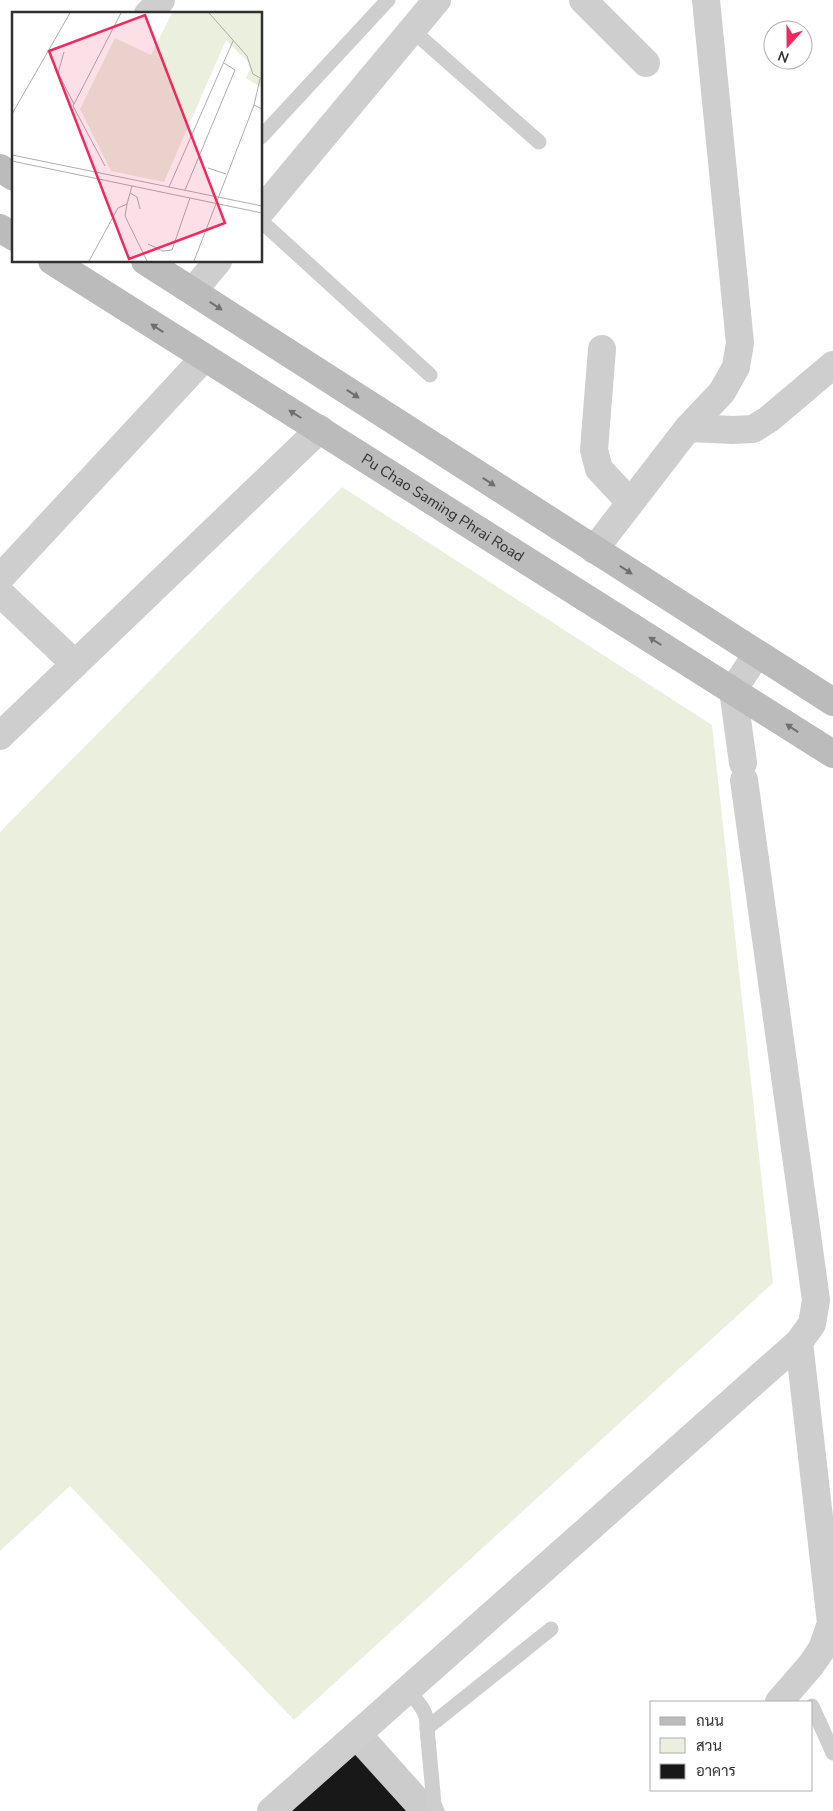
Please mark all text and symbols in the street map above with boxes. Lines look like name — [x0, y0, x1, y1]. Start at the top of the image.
inset map — [12, 12, 262, 262]
north arrow — [763, 20, 813, 70]
text: N — [775, 46, 792, 67]
one-way arrow — [209, 301, 223, 311]
one-way arrow — [151, 324, 164, 333]
one-way arrow — [346, 389, 359, 399]
one-way arrow — [289, 410, 302, 419]
street label: Pu Chao Saming Phrai Road — [358, 449, 528, 566]
one-way arrow — [482, 478, 496, 487]
one-way arrow — [619, 566, 632, 575]
one-way arrow — [648, 636, 661, 646]
one-way arrow — [785, 723, 799, 733]
legend — [650, 1701, 813, 1791]
text: ถนน — [696, 1711, 724, 1731]
text: สวน — [696, 1736, 722, 1756]
text: อาคาร — [696, 1761, 736, 1781]

